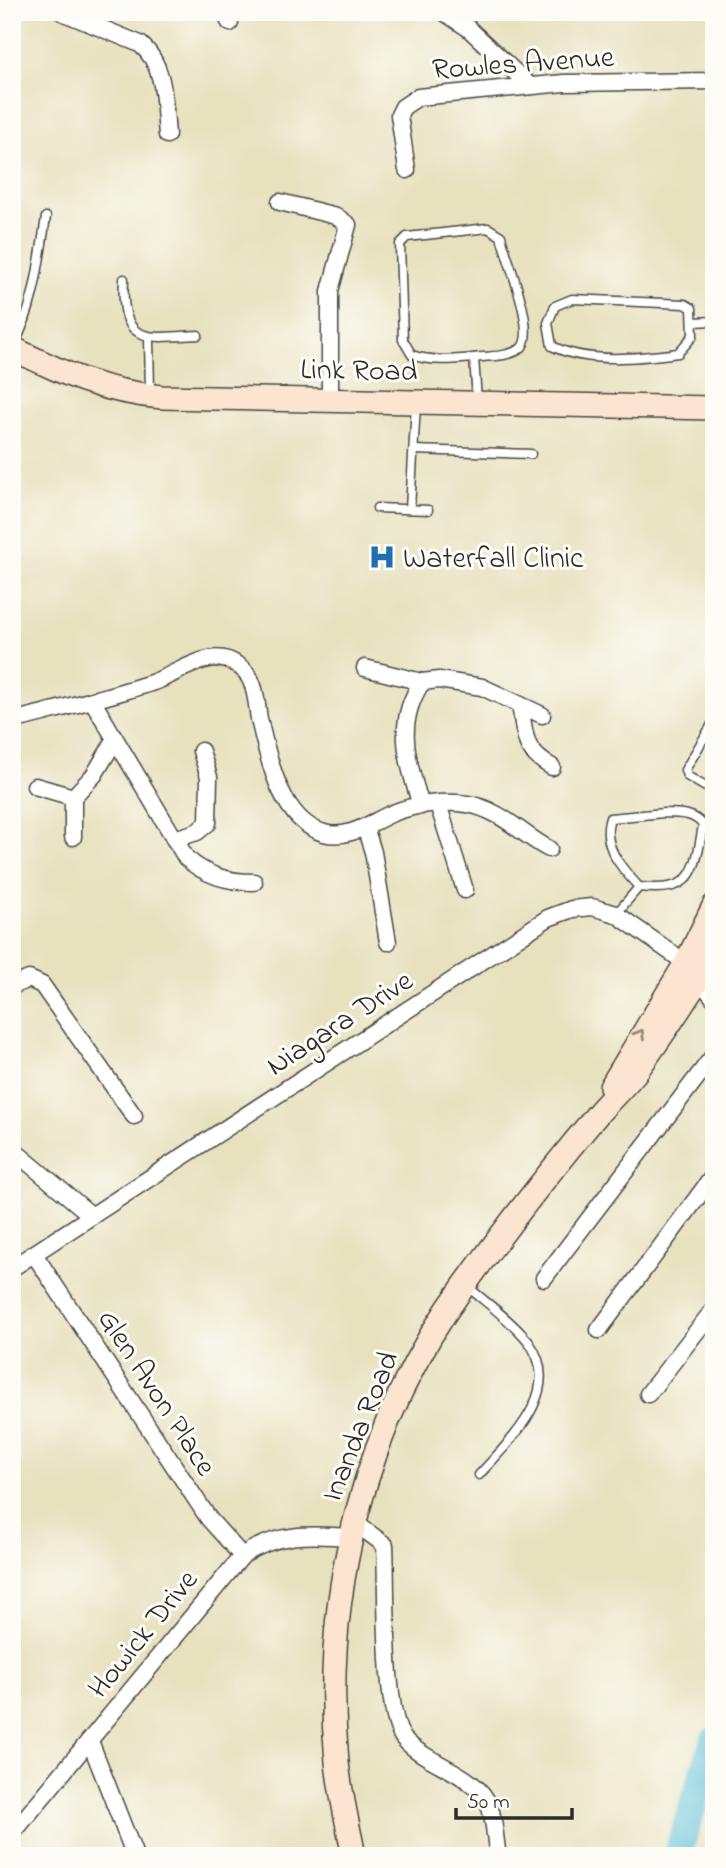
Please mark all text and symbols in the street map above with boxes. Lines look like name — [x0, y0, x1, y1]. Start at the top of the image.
street label: Rowles Avenue — [431, 37, 616, 93]
street label: Link Road — [300, 349, 418, 395]
place label: Waterfall Clinic — [403, 538, 584, 582]
hospital icon: Waterfall Clinic — [367, 542, 397, 572]
street label: Niagara Drive — [259, 960, 423, 1088]
one-way arrow — [632, 1028, 645, 1041]
street label: Glen Avon Place — [85, 1302, 226, 1486]
street label: Inanda Road — [312, 1345, 412, 1509]
street label: Howick Drive — [79, 1560, 210, 1709]
scale bar — [456, 1777, 572, 1821]
text: 50 m — [467, 1788, 510, 1818]

